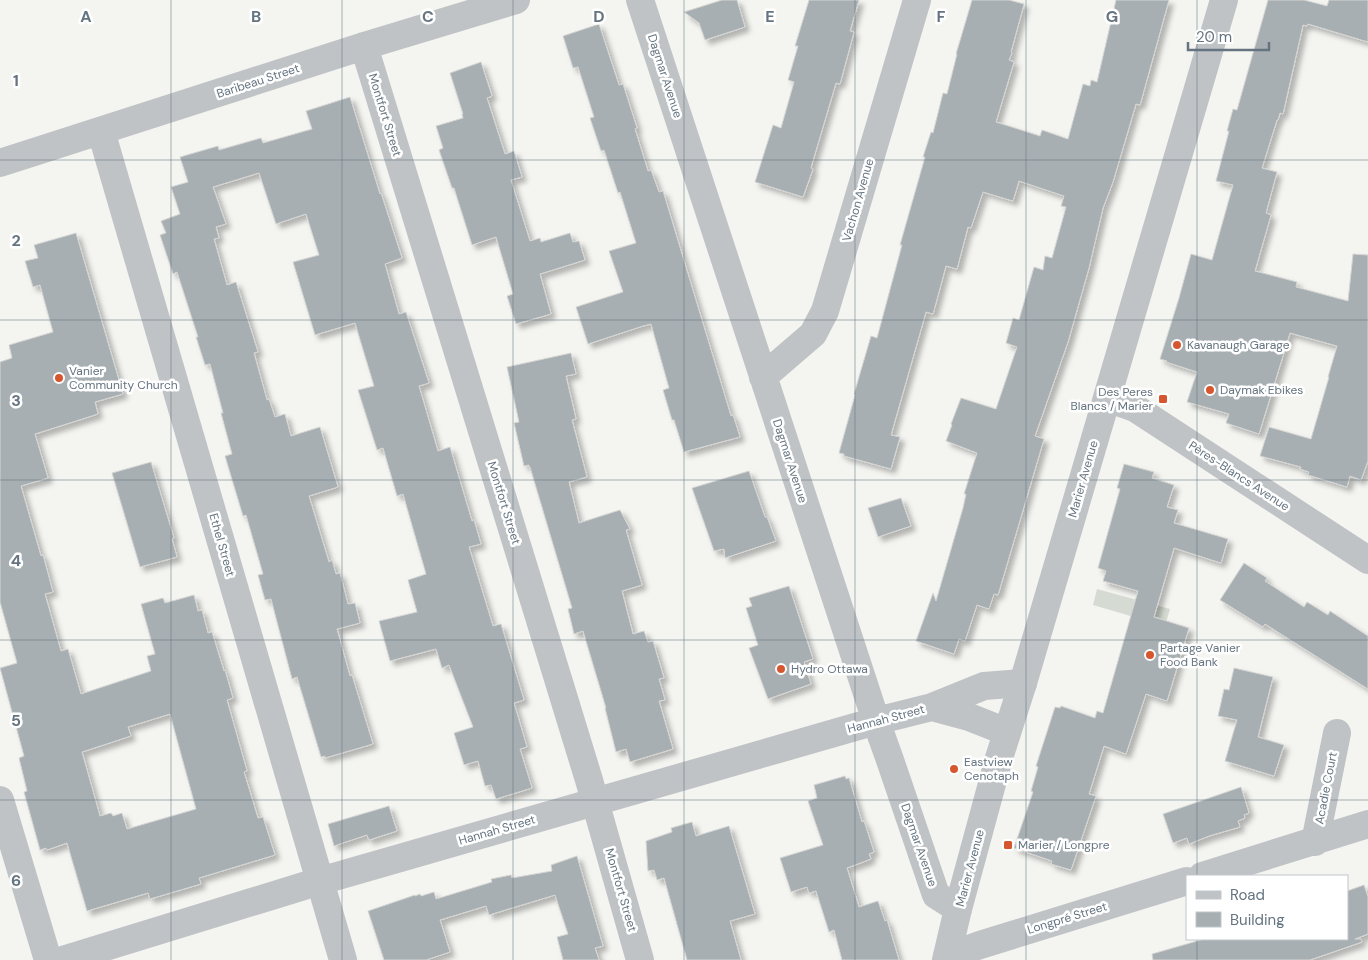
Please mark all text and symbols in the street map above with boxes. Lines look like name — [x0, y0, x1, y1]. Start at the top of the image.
text: A — [80, 6, 92, 27]
text: B — [251, 6, 261, 27]
text: C — [422, 6, 434, 27]
text: D — [593, 6, 605, 27]
text: E — [765, 6, 775, 27]
text: F — [937, 6, 946, 27]
text: G — [1106, 6, 1118, 27]
scale bar — [1188, 20, 1269, 52]
text: 20 m — [1196, 27, 1232, 47]
street label: Dagmar Avenue — [644, 32, 686, 120]
street label: Baribeau Street — [215, 60, 302, 102]
text: 1 — [13, 70, 19, 91]
street label: Montfort Street — [365, 71, 405, 159]
street label: Vachon Avenue — [839, 156, 878, 243]
text: 2 — [11, 230, 21, 251]
place label: Kavanaugh Garage — [1187, 337, 1290, 353]
marker: Kavanaugh Garage — [1171, 339, 1183, 351]
place label: Vanier Community Church — [69, 363, 178, 393]
marker: Vanier Community Church — [53, 372, 65, 384]
place label: Daymak Ebikes — [1220, 382, 1303, 398]
place label: Des Peres Blancs / Marier — [1070, 384, 1154, 414]
marker: Daymak Ebikes — [1204, 384, 1216, 396]
text: 3 — [11, 390, 21, 411]
marker: Des Peres Blancs / Marier — [1157, 393, 1169, 405]
street label: Dagmar Avenue — [769, 417, 811, 505]
street label: Pères-Blancs Avenue — [1186, 437, 1293, 515]
street label: Marier Avenue — [1064, 439, 1102, 519]
street label: Montfort Street — [484, 459, 524, 547]
street label: Ethel Street — [205, 512, 239, 579]
text: 4 — [11, 550, 21, 571]
place label: Partage Vanier Food Bank — [1160, 640, 1241, 670]
marker: Partage Vanier Food Bank — [1144, 649, 1156, 661]
place label: Hydro Ottawa — [791, 661, 868, 677]
marker: Hydro Ottawa — [775, 663, 787, 675]
street label: Hannah Street — [846, 701, 927, 737]
text: 5 — [11, 710, 21, 731]
street label: Acadie Court — [1311, 750, 1341, 825]
place label: Eastview Cenotaph — [964, 754, 1019, 784]
marker: Eastview Cenotaph — [948, 763, 960, 775]
street label: Dagmar Avenue — [897, 801, 941, 889]
street label: Hannah Street — [457, 811, 538, 849]
street label: Marier Avenue — [952, 828, 988, 908]
place label: Marier / Longpre — [1018, 837, 1110, 853]
marker: Marier / Longpre — [1002, 839, 1014, 851]
street label: Montfort Street — [601, 846, 641, 934]
text: 6 — [11, 870, 21, 891]
legend — [1186, 875, 1348, 940]
text: Road — [1230, 885, 1265, 905]
street label: Longpré Street — [1025, 898, 1109, 938]
text: Building — [1230, 910, 1285, 930]

